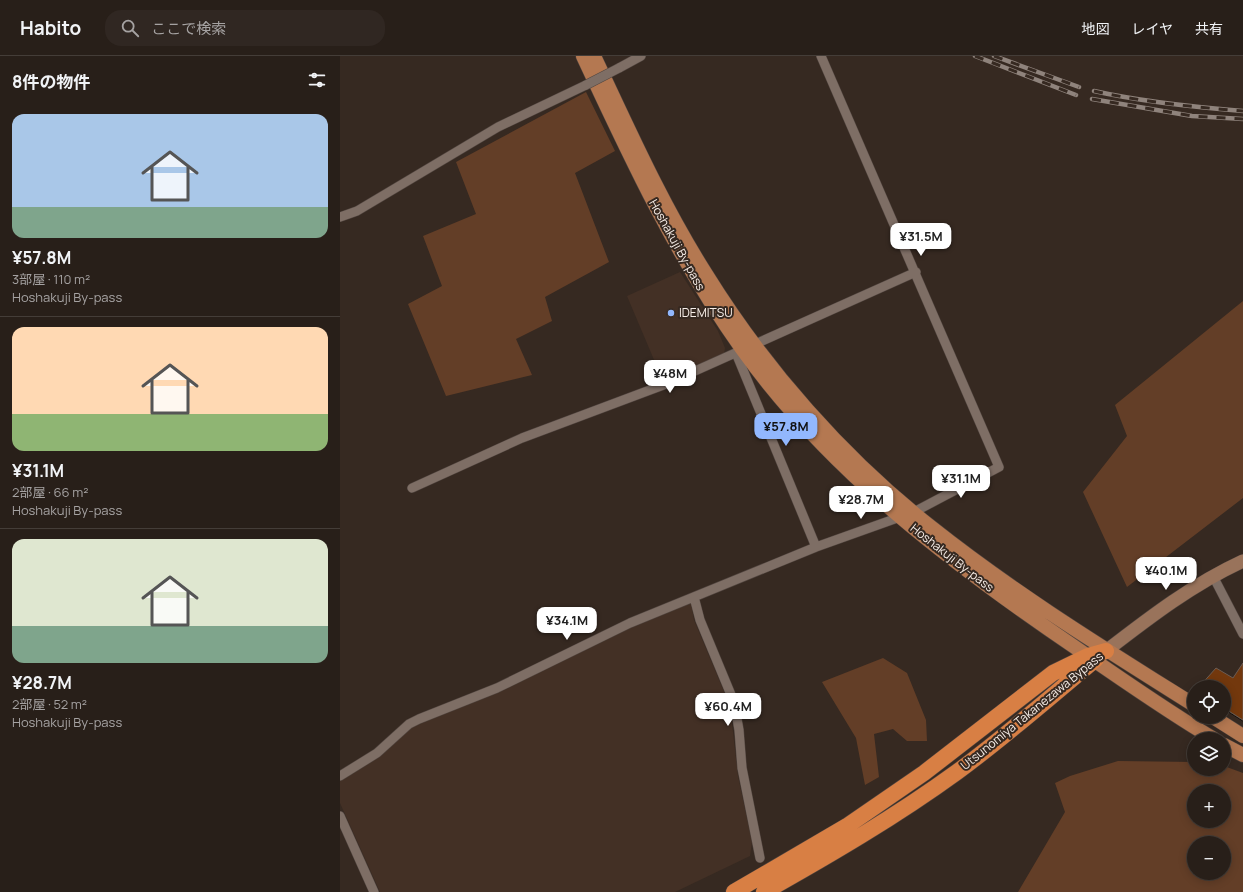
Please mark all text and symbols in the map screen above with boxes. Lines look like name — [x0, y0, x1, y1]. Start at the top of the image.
search box — [105, 10, 385, 46]
text: Habito — [20, 15, 81, 41]
icon: search — [119, 17, 141, 39]
text: ここで検索 — [151, 18, 226, 39]
text: 地図 — [1081, 19, 1109, 38]
text: レイヤ — [1131, 19, 1173, 38]
text: 共有 — [1195, 19, 1223, 38]
icon: filters — [306, 69, 328, 91]
text: 8件の物件 — [12, 70, 90, 93]
icon: home — [134, 140, 206, 212]
street label: Hoshakuji By-pass — [645, 196, 710, 293]
pin: ¥31.5M — [888, 223, 954, 257]
text: ¥31.5M — [899, 227, 943, 245]
text: ¥57.8M — [12, 246, 71, 269]
text: 3部屋 · 110 m² — [12, 270, 90, 288]
text: Hoshakuji By-pass — [12, 288, 122, 306]
place label: IDEMITSU — [679, 304, 733, 321]
marker: IDEMITSU — [666, 308, 676, 318]
icon: home — [134, 353, 206, 425]
pin: ¥48M — [646, 360, 694, 394]
text: ¥48M — [653, 364, 687, 382]
pin: ¥57.8M — [753, 413, 819, 447]
text: ¥57.8M — [763, 417, 809, 435]
text: ¥31.1M — [12, 459, 64, 482]
pin: ¥31.1M — [928, 465, 994, 499]
text: ¥31.1M — [941, 469, 981, 487]
text: 2部屋 · 66 m² — [12, 483, 89, 501]
pin: ¥28.7M — [828, 486, 894, 520]
text: ¥28.7M — [838, 490, 884, 508]
text: Hoshakuji By-pass — [12, 501, 122, 519]
street label: Hoshakuji By-pass — [907, 520, 998, 596]
pin: ¥40.1M — [1133, 557, 1199, 591]
text: ¥40.1M — [1145, 561, 1187, 579]
icon: home — [134, 565, 206, 637]
pin: ¥34.1M — [534, 607, 600, 641]
text: ¥34.1M — [546, 611, 588, 629]
street label: Utsunomiya Takanezawa Bypass — [957, 648, 1107, 774]
text: ¥28.7M — [12, 671, 72, 694]
map controls — [1187, 680, 1231, 880]
button: locate — [1187, 680, 1231, 724]
pin: ¥60.4M — [695, 693, 761, 727]
text: 2部屋 · 52 m² — [12, 695, 87, 713]
text: ¥60.4M — [704, 697, 752, 715]
text: Hoshakuji By-pass — [12, 713, 122, 731]
button: layers — [1187, 732, 1231, 776]
button: + — [1187, 784, 1231, 828]
button: − — [1187, 836, 1231, 880]

